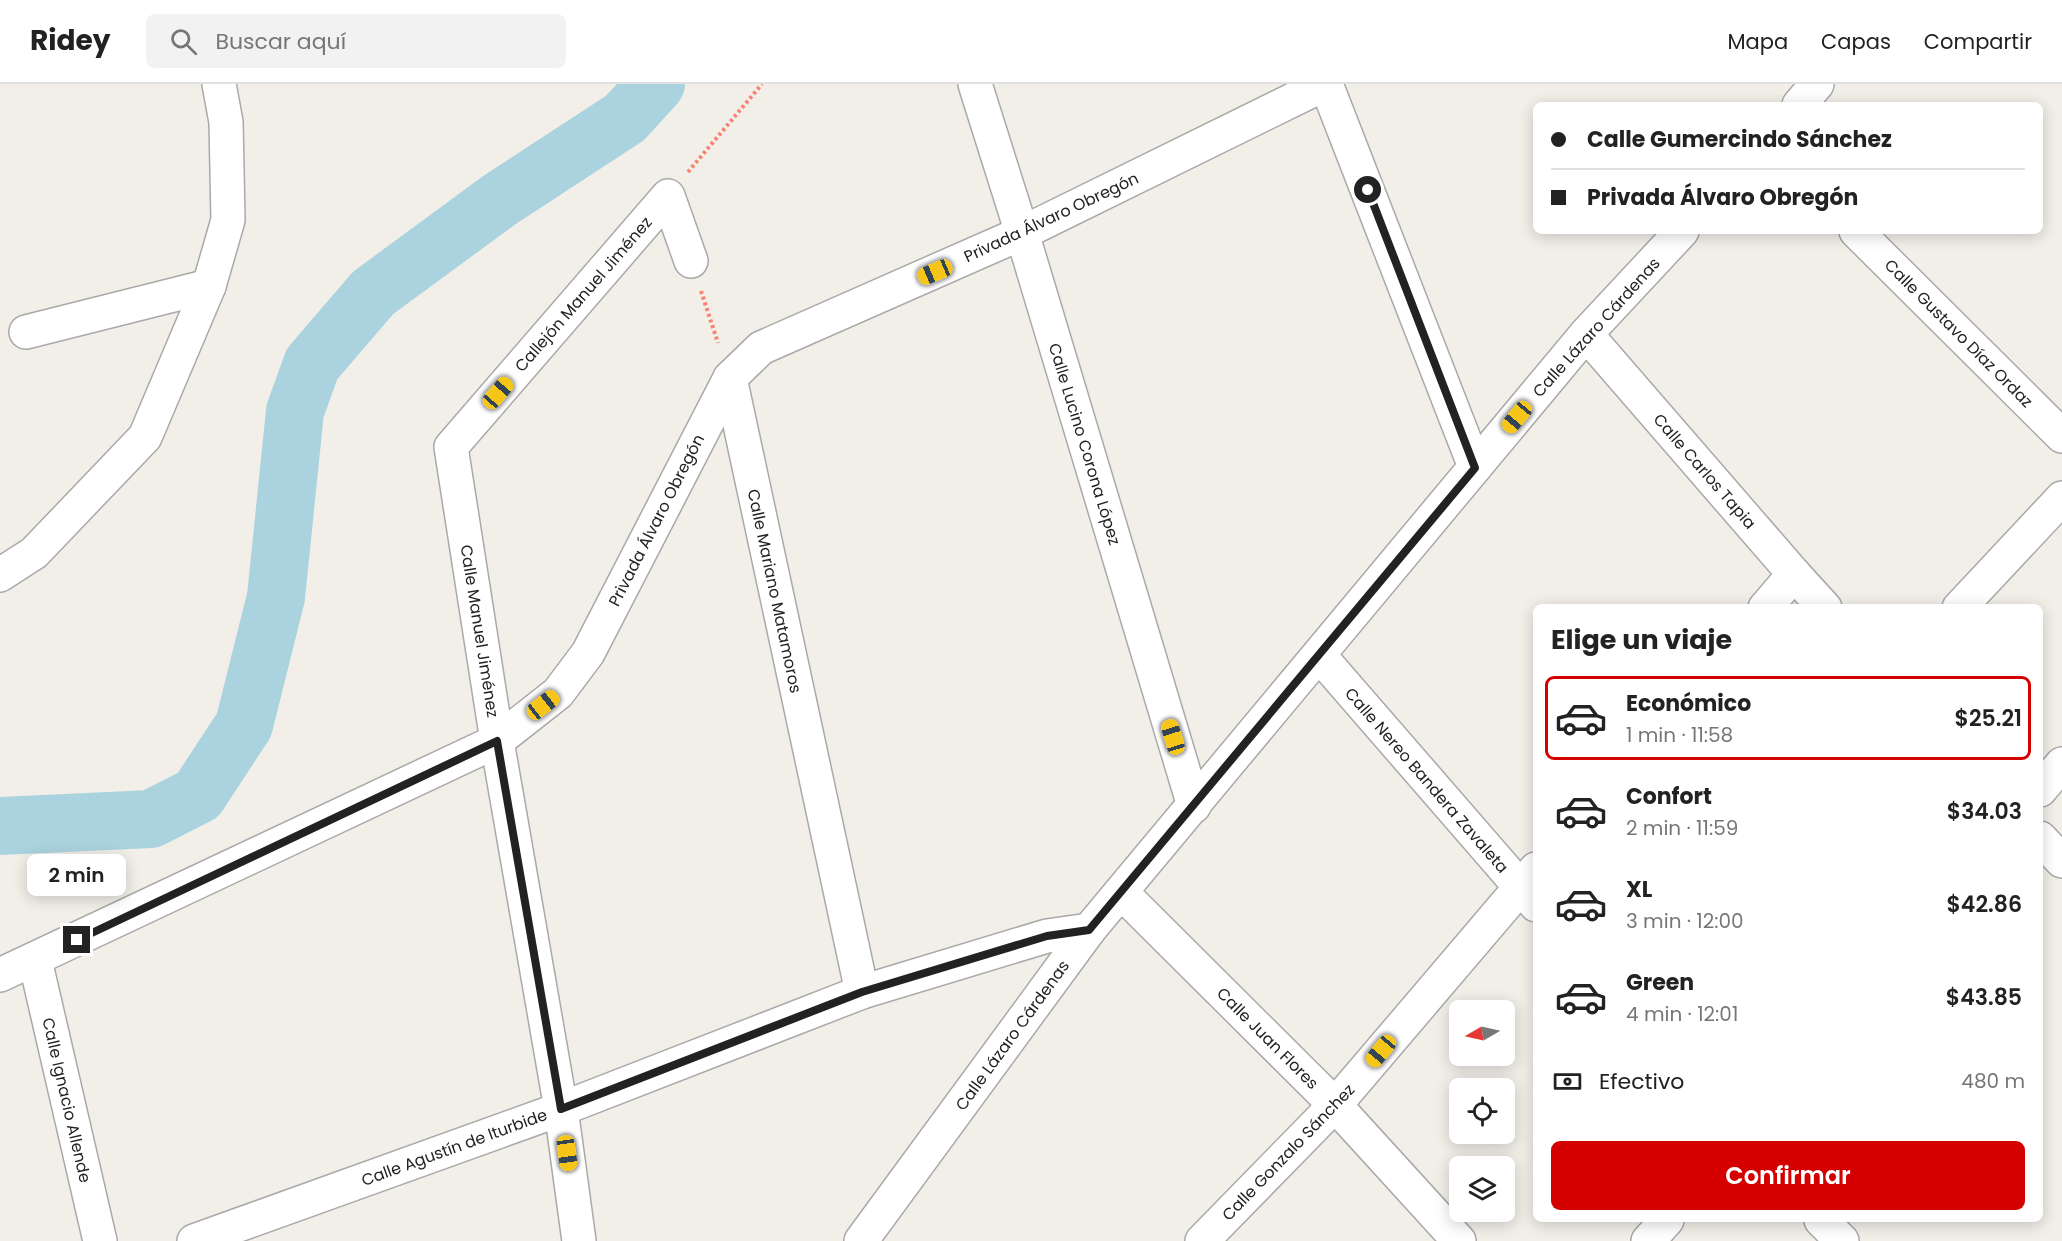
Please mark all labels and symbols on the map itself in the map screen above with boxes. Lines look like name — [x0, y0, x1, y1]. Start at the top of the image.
street label: Privada Álvaro Obregón — [960, 167, 1142, 268]
route start — [1354, 176, 1381, 203]
street label: Callejón Manuel Jiménez — [509, 212, 657, 377]
street label: Calle Lázaro Cárdenas — [1527, 252, 1665, 402]
street label: Calle Gustavo Díaz Ordaz — [1879, 254, 2038, 413]
car — [915, 257, 955, 287]
street label: Calle Lucino Corona López — [1043, 340, 1126, 548]
car — [479, 374, 517, 412]
car — [1499, 397, 1535, 437]
street label: Calle Carlos Tapia — [1648, 409, 1761, 534]
street label: Privada Álvaro Obregón — [603, 430, 710, 610]
street label: Calle Mariano Matamoros — [742, 487, 807, 695]
street label: Calle Manuel Jiménez — [454, 543, 505, 719]
street label: Calle Nereo Bandera Zavaleta — [1339, 683, 1514, 878]
car — [523, 687, 563, 723]
car — [1159, 717, 1187, 757]
callout: 2 min — [28, 853, 127, 895]
route end — [63, 926, 90, 953]
street label: Calle Lázaro Cárdenas — [950, 955, 1075, 1115]
street label: Calle Juan Flores — [1212, 982, 1324, 1094]
north arrow — [1449, 1000, 1515, 1066]
street label: Calle Ignacio Allende — [36, 1015, 97, 1185]
car — [1363, 1031, 1399, 1071]
street label: Calle Gonzalo Sánchez — [1217, 1079, 1360, 1226]
street label: Calle Agustín de Iturbide — [358, 1103, 550, 1192]
car — [556, 1134, 578, 1172]

